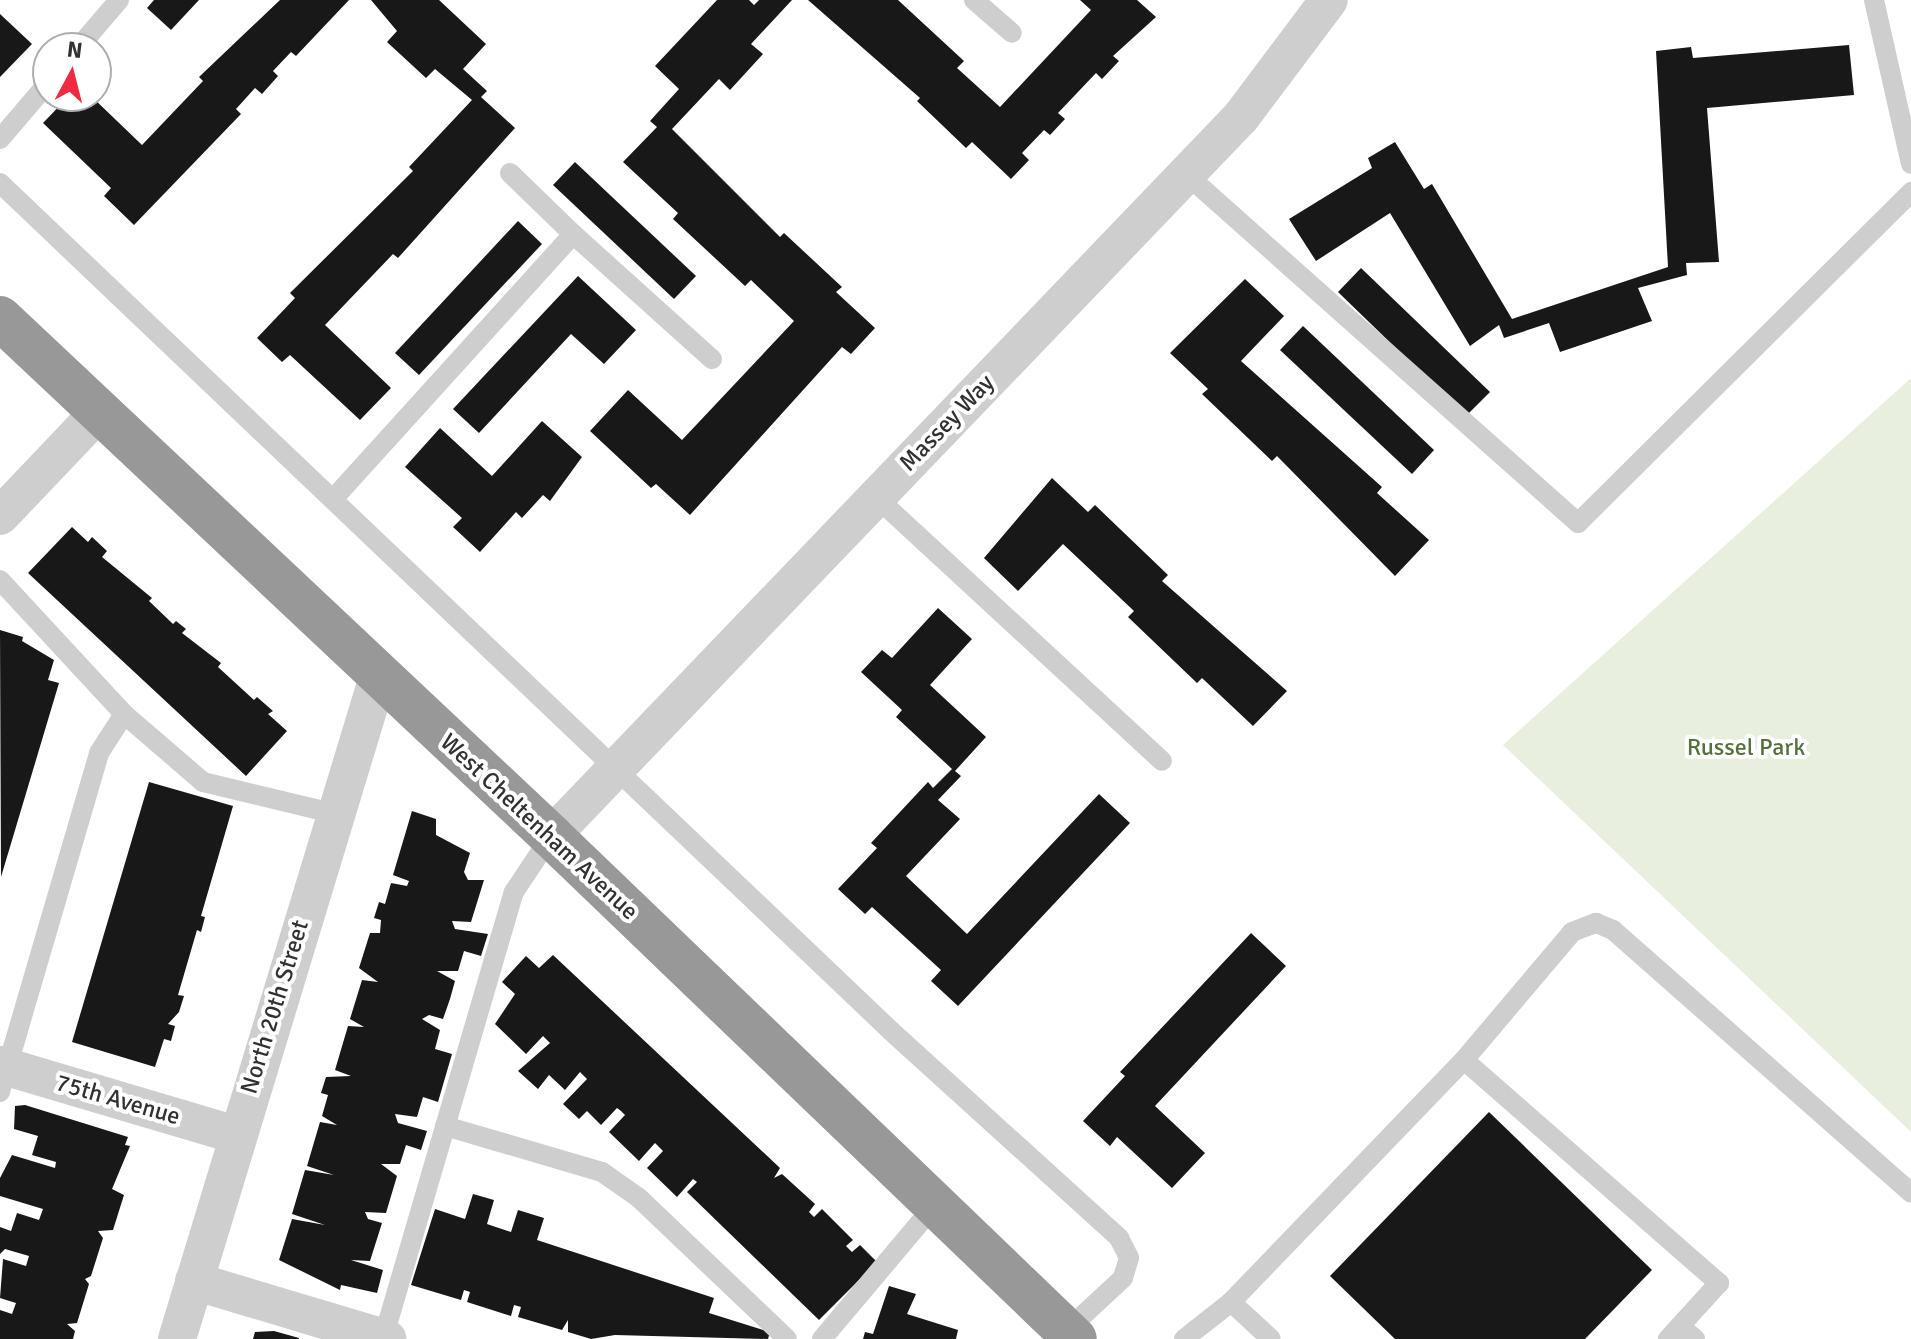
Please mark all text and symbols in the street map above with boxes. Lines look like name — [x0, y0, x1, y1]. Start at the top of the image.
north arrow — [32, 32, 112, 112]
text: N — [65, 35, 84, 64]
street label: Massey Way — [894, 369, 1000, 477]
street label: West Cheltenham Avenue — [434, 728, 644, 926]
park label: Russel Park — [1687, 734, 1805, 762]
street label: North 20th Street — [235, 917, 315, 1097]
street label: 75th Avenue — [53, 1069, 183, 1131]

